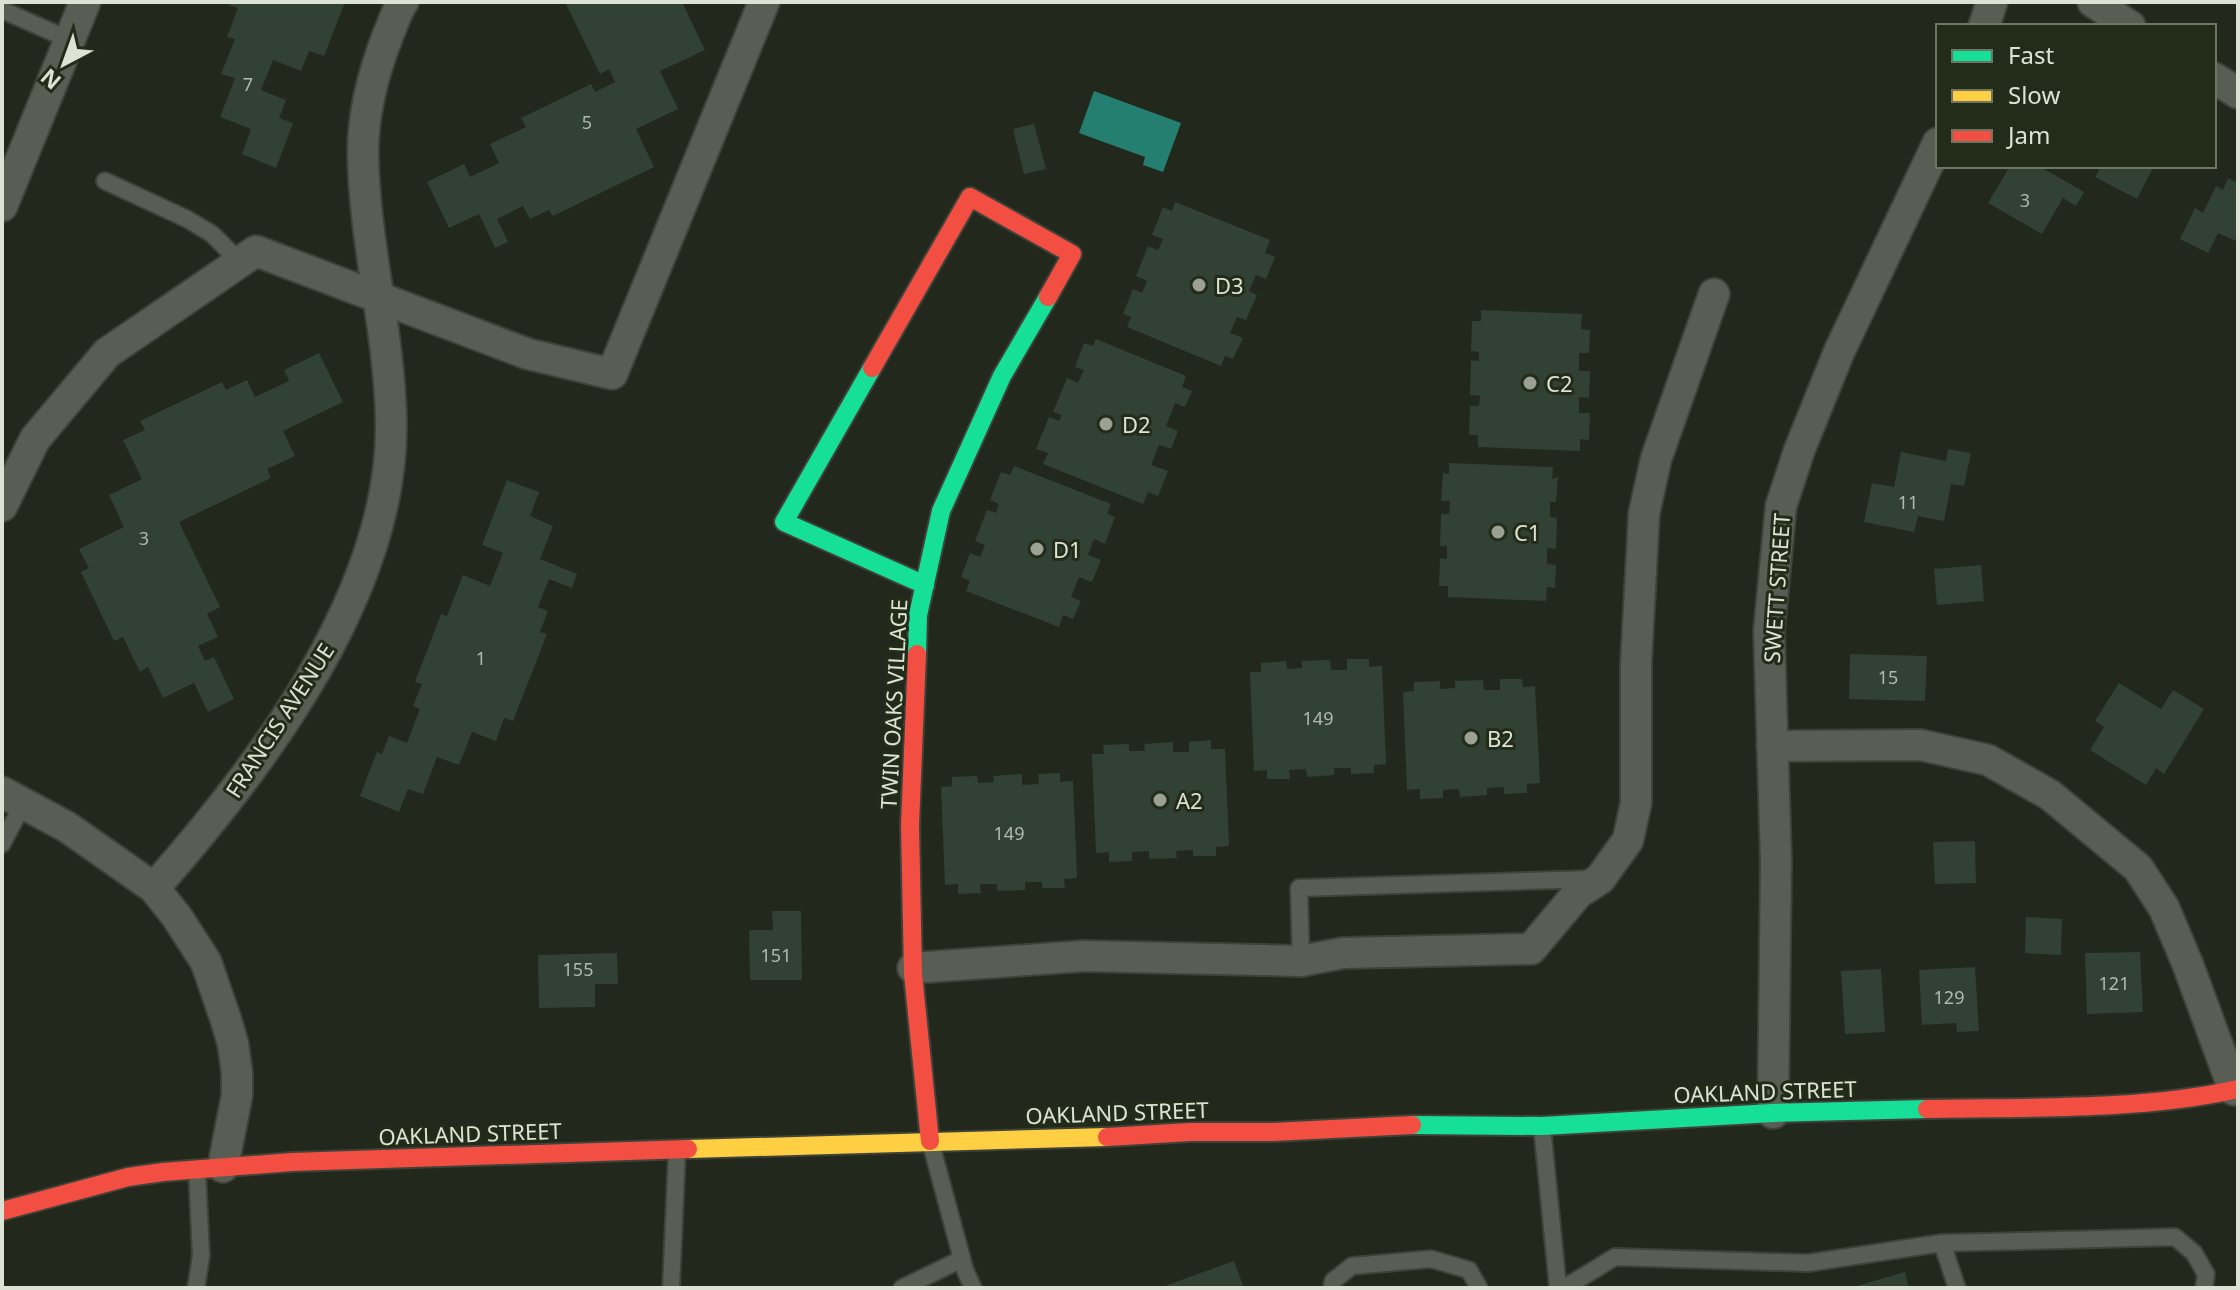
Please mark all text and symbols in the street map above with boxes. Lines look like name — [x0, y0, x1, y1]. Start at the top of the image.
north arrow — [24, 24, 104, 104]
legend — [1936, 24, 2216, 168]
text: Fast — [2008, 38, 2054, 71]
text: N — [34, 63, 67, 97]
house number: 7 — [243, 72, 253, 96]
text: Slow — [2008, 78, 2060, 111]
house number: 5 — [582, 110, 592, 134]
text: Jam — [2006, 118, 2050, 151]
house number: 3 — [2020, 188, 2030, 212]
place label: D3 — [1215, 270, 1244, 300]
marker: D3 — [1190, 276, 1208, 294]
place label: C2 — [1546, 368, 1573, 398]
marker: C2 — [1521, 374, 1539, 392]
place label: D2 — [1122, 409, 1151, 439]
marker: D2 — [1097, 415, 1115, 433]
house number: 11 — [1898, 490, 1918, 514]
street label: SWETT STREET — [1756, 512, 1796, 664]
place label: C1 — [1514, 517, 1541, 547]
marker: C1 — [1489, 523, 1507, 541]
house number: 3 — [139, 526, 149, 550]
place label: D1 — [1053, 534, 1082, 564]
marker: D1 — [1028, 540, 1046, 558]
street label: TWIN OAKS VILLAGE — [873, 598, 913, 810]
street label: FRANCIS AVENUE — [218, 637, 340, 803]
house number: 1 — [476, 646, 486, 670]
house number: 15 — [1878, 665, 1898, 689]
house number: 149 — [1303, 706, 1333, 730]
place label: B2 — [1487, 723, 1514, 753]
marker: B2 — [1462, 729, 1480, 747]
place label: A2 — [1176, 785, 1203, 815]
marker: A2 — [1151, 791, 1169, 809]
house number: 149 — [994, 821, 1024, 845]
house number: 151 — [761, 943, 791, 967]
house number: 155 — [563, 957, 593, 981]
house number: 121 — [2099, 971, 2129, 995]
house number: 129 — [1934, 985, 1964, 1009]
street label: OAKLAND STREET — [1673, 1073, 1857, 1109]
street label: OAKLAND STREET — [1025, 1094, 1209, 1130]
street label: OAKLAND STREET — [378, 1115, 562, 1151]

